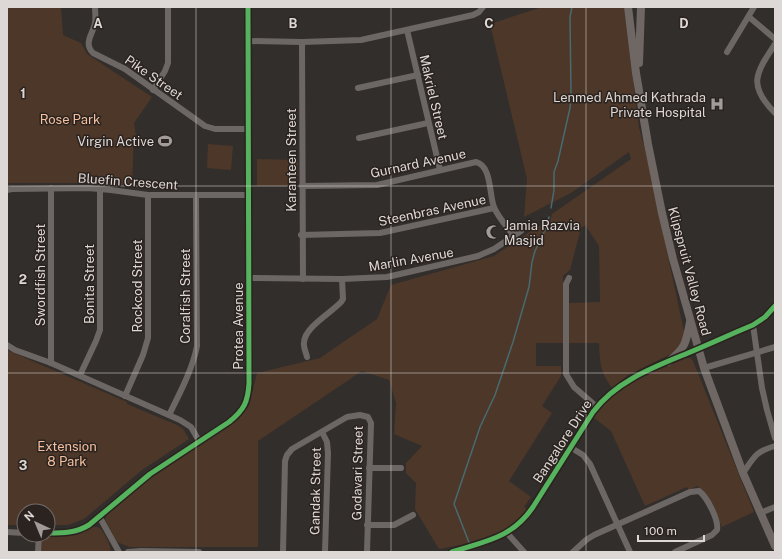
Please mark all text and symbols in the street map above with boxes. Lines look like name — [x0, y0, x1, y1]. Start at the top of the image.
text: A — [93, 16, 103, 31]
text: B — [289, 16, 298, 31]
text: C — [484, 16, 494, 31]
text: D — [679, 16, 689, 31]
street label: Pike Street — [122, 52, 185, 103]
street label: Makriel Street — [416, 53, 451, 141]
text: 1 — [20, 86, 26, 101]
place label: Lenmed Ahmed Kathrada Private Hospital — [553, 90, 706, 120]
hospital icon: Lenmed Ahmed Kathrada Private Hospital — [709, 96, 725, 112]
street label: Karanteen Street — [284, 108, 299, 212]
park label: Rose Park — [40, 112, 100, 127]
sports icon: Virgin Active — [157, 133, 173, 149]
place label: Virgin Active — [77, 134, 154, 149]
street label: Gurnard Avenue — [369, 146, 467, 181]
street label: Bluefin Crescent — [77, 171, 179, 192]
street label: Steenbras Avenue — [377, 192, 487, 229]
street label: Klipspruit Valley Road — [665, 205, 714, 337]
place label: Jamia Razvia Masjid — [504, 218, 580, 248]
street label: Swordfish Street — [33, 224, 48, 326]
mosque icon: Jamia Razvia Masjid — [485, 224, 501, 240]
street label: Rockcod Street — [130, 239, 145, 333]
street label: Bonita Street — [82, 244, 97, 324]
street label: Marlin Avenue — [367, 245, 455, 274]
street label: Coralfish Street — [178, 248, 193, 344]
text: 2 — [19, 272, 27, 287]
street label: Protea Avenue — [231, 282, 246, 370]
street label: Bangalore Drive — [530, 397, 595, 486]
street label: Godavari Street — [349, 426, 366, 520]
park label: Extension 8 Park — [37, 439, 97, 469]
street label: Gandak Street — [307, 447, 324, 535]
text: 3 — [19, 458, 28, 473]
north arrow — [16, 503, 56, 543]
text: N — [22, 509, 36, 523]
scale bar — [638, 517, 704, 543]
text: 100 m — [644, 524, 677, 538]

